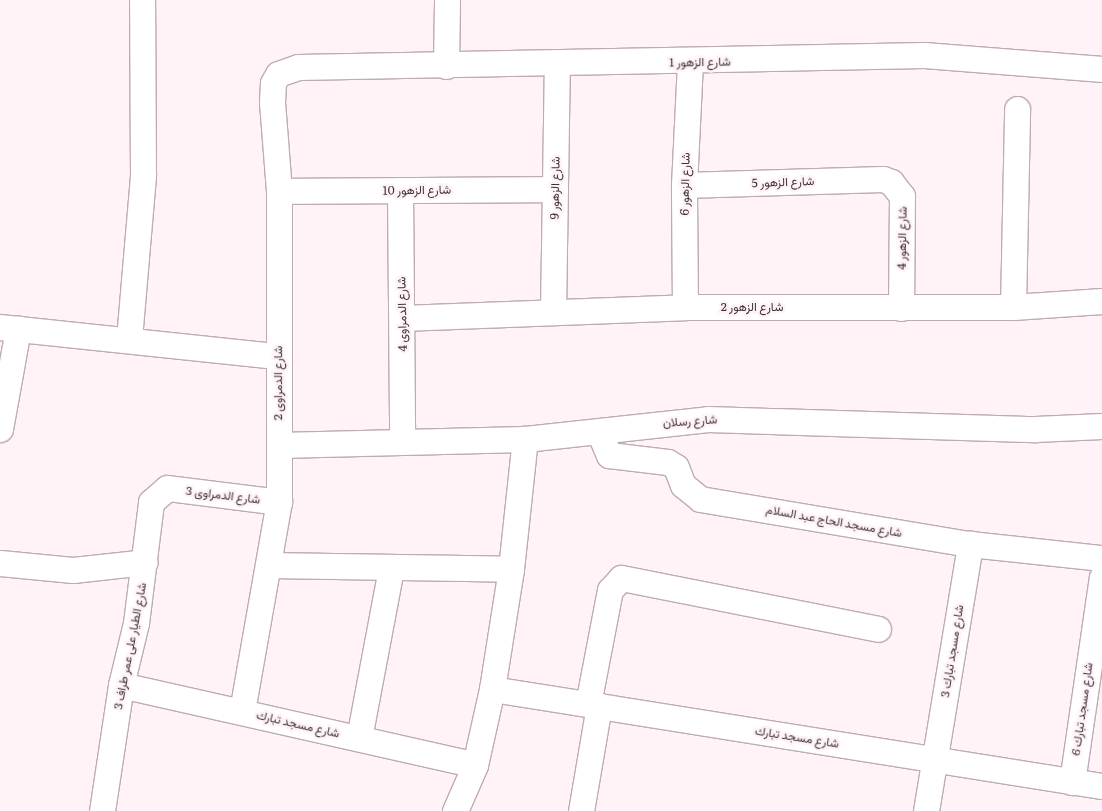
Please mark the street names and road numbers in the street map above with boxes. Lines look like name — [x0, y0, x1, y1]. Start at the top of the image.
street label: شارع الزهور 1 — [669, 54, 731, 70]
street label: شارع الزهور 6 — [677, 152, 693, 216]
street label: شارع الزهور 9 — [547, 156, 563, 220]
street label: شارع الزهور 5 — [751, 174, 815, 190]
street label: شارع الزهور 10 — [383, 182, 451, 198]
street label: شارع الزهور 4 — [894, 206, 910, 270]
street label: شارع الدمراوى 4 — [394, 276, 410, 352]
street label: شارع الزهور 2 — [721, 300, 783, 314]
street label: شارع الدمراوى 2 — [271, 346, 285, 420]
street label: شارع رسلان — [662, 412, 718, 430]
street label: شارع الدمراوى 3 — [185, 483, 261, 507]
street label: شارع مسجد الحاج عبد السلام — [765, 502, 903, 540]
street label: شارع الطيار على عمر طراف 3 — [111, 581, 149, 711]
street label: شارع مسجد تبارك 3 — [938, 604, 966, 698]
street label: شارع مسجد تبارك 6 — [1068, 662, 1096, 756]
street label: شارع مسجد تبارك — [255, 707, 341, 741]
street label: شارع مسجد تبارك — [754, 723, 840, 751]

